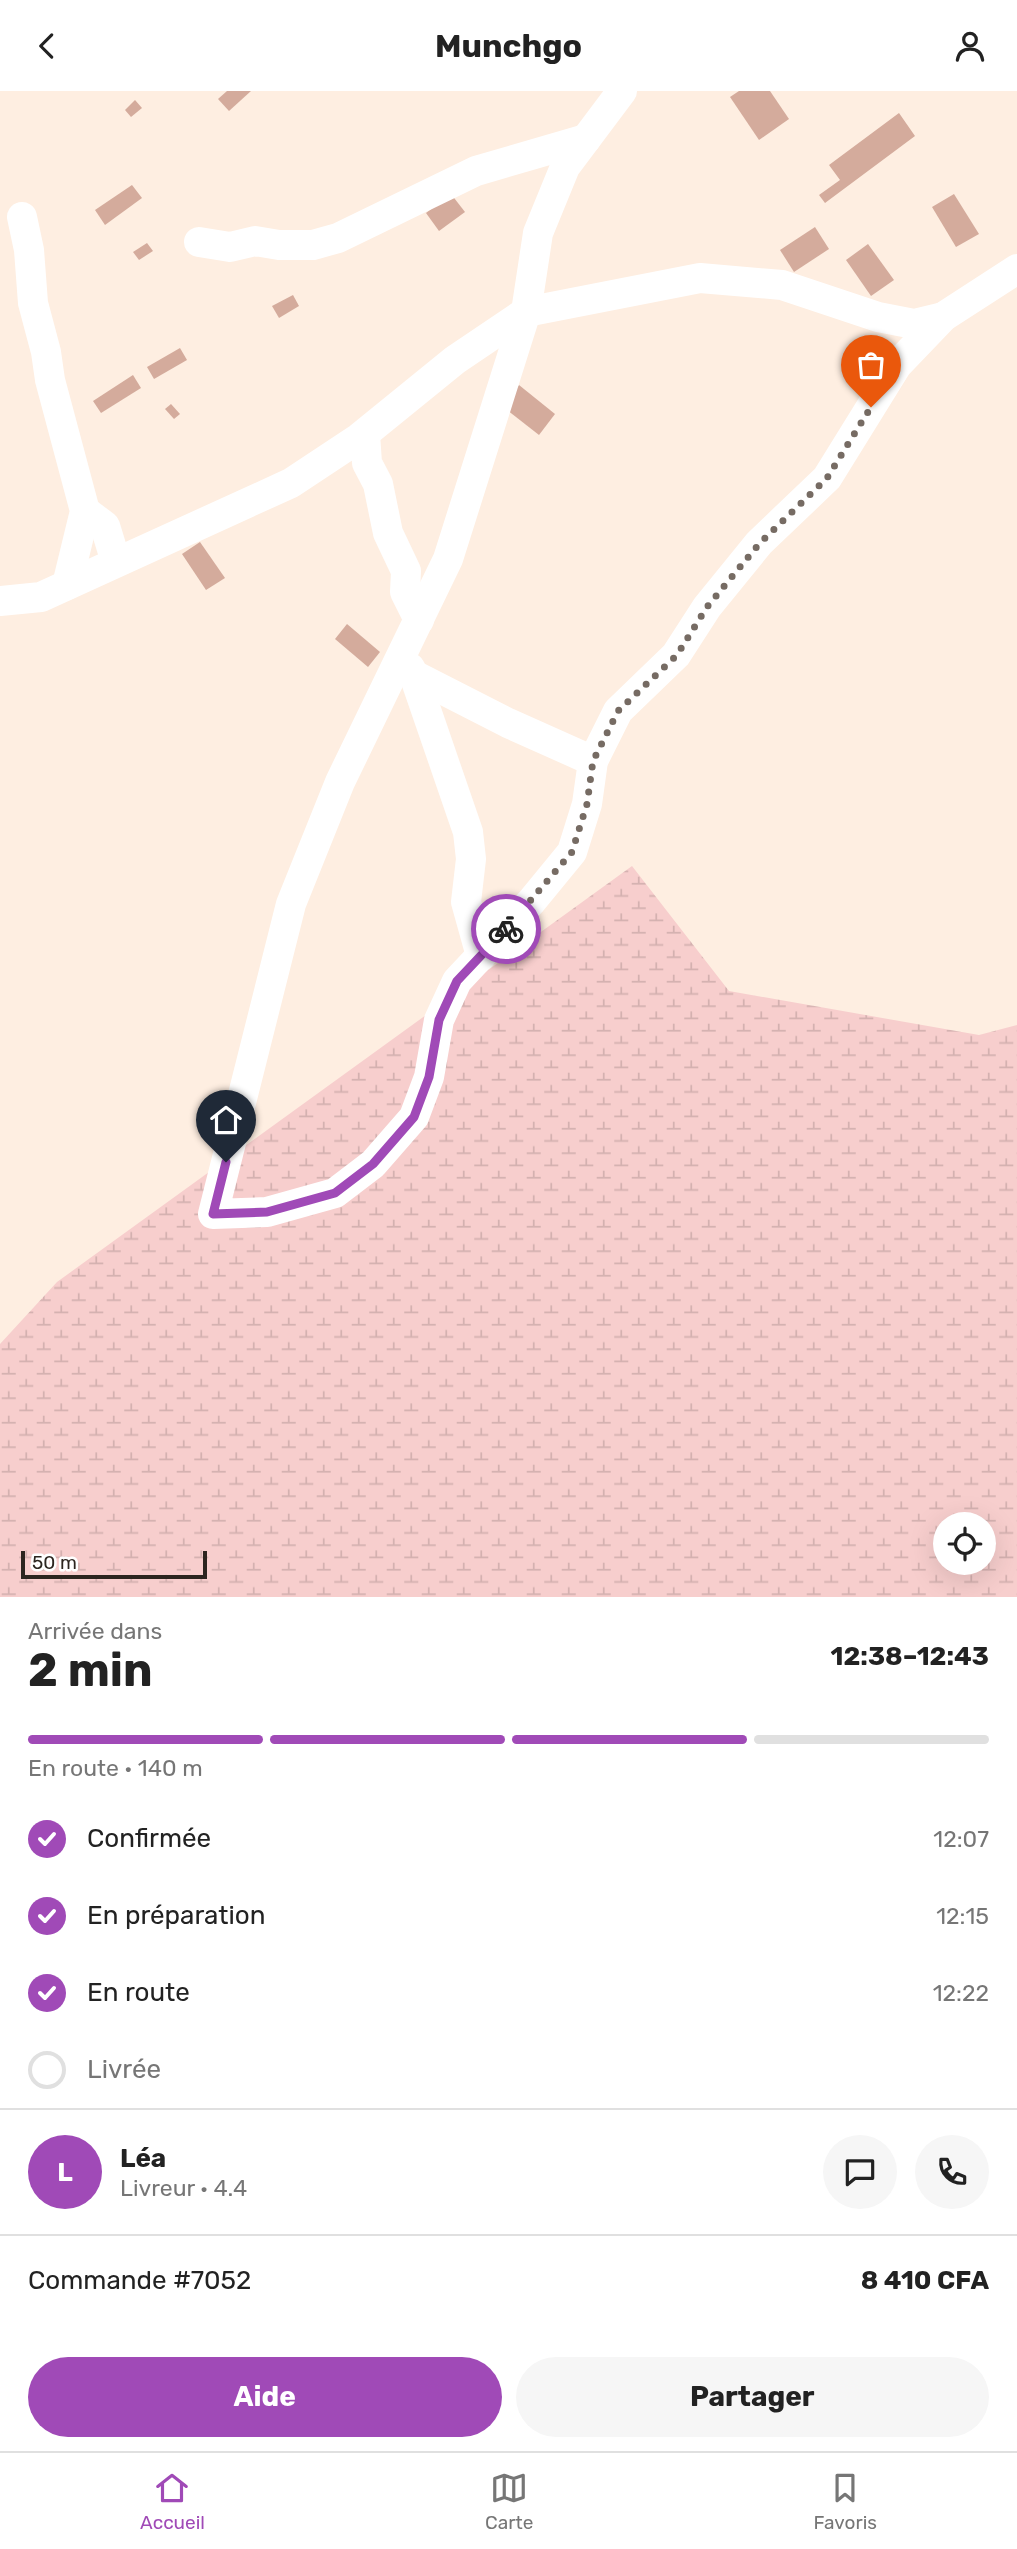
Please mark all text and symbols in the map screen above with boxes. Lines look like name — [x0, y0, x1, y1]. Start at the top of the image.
icon: back — [28, 27, 66, 65]
text: Munchgo — [435, 27, 582, 65]
icon: person — [951, 27, 989, 65]
pin — [841, 335, 901, 407]
icon: bag — [852, 346, 890, 384]
courier — [471, 894, 541, 964]
icon: bike — [487, 910, 525, 948]
pin — [196, 1090, 256, 1162]
icon: home — [207, 1101, 245, 1139]
map controls — [933, 1512, 996, 1575]
button: locate — [933, 1512, 996, 1575]
scale bar — [21, 1548, 206, 1580]
text: 50 m — [32, 1551, 77, 1574]
text: Arrivée dans — [28, 1617, 162, 1645]
text: 12:38–12:43 — [830, 1641, 989, 1672]
text: 2 min — [28, 1643, 153, 1698]
text: En route · 140 m — [28, 1754, 203, 1782]
icon: check — [28, 1820, 66, 1858]
text: Confirmée — [87, 1823, 211, 1854]
text: 12:07 — [933, 1825, 989, 1853]
icon: check — [28, 1897, 66, 1935]
text: En préparation — [87, 1900, 265, 1931]
text: 12:15 — [936, 1902, 989, 1930]
icon: check — [28, 1974, 66, 2012]
text: En route — [87, 1977, 190, 2008]
text: 12:22 — [933, 1979, 989, 2007]
text: Livrée — [87, 2054, 161, 2085]
button: chat — [823, 2135, 897, 2209]
button: phone — [915, 2135, 989, 2209]
text: Léa — [120, 2143, 166, 2174]
text: L — [57, 2157, 73, 2188]
text: Livreur · 4.4 — [120, 2174, 247, 2202]
text: Commande #7052 — [28, 2265, 251, 2296]
text: 8 410 CFA — [861, 2265, 989, 2296]
button: Aide — [28, 2357, 502, 2437]
button: Partager — [516, 2357, 989, 2437]
tab: Accueil — [140, 2469, 205, 2534]
tab: Carte — [485, 2469, 533, 2534]
tab: Favoris — [814, 2469, 877, 2534]

